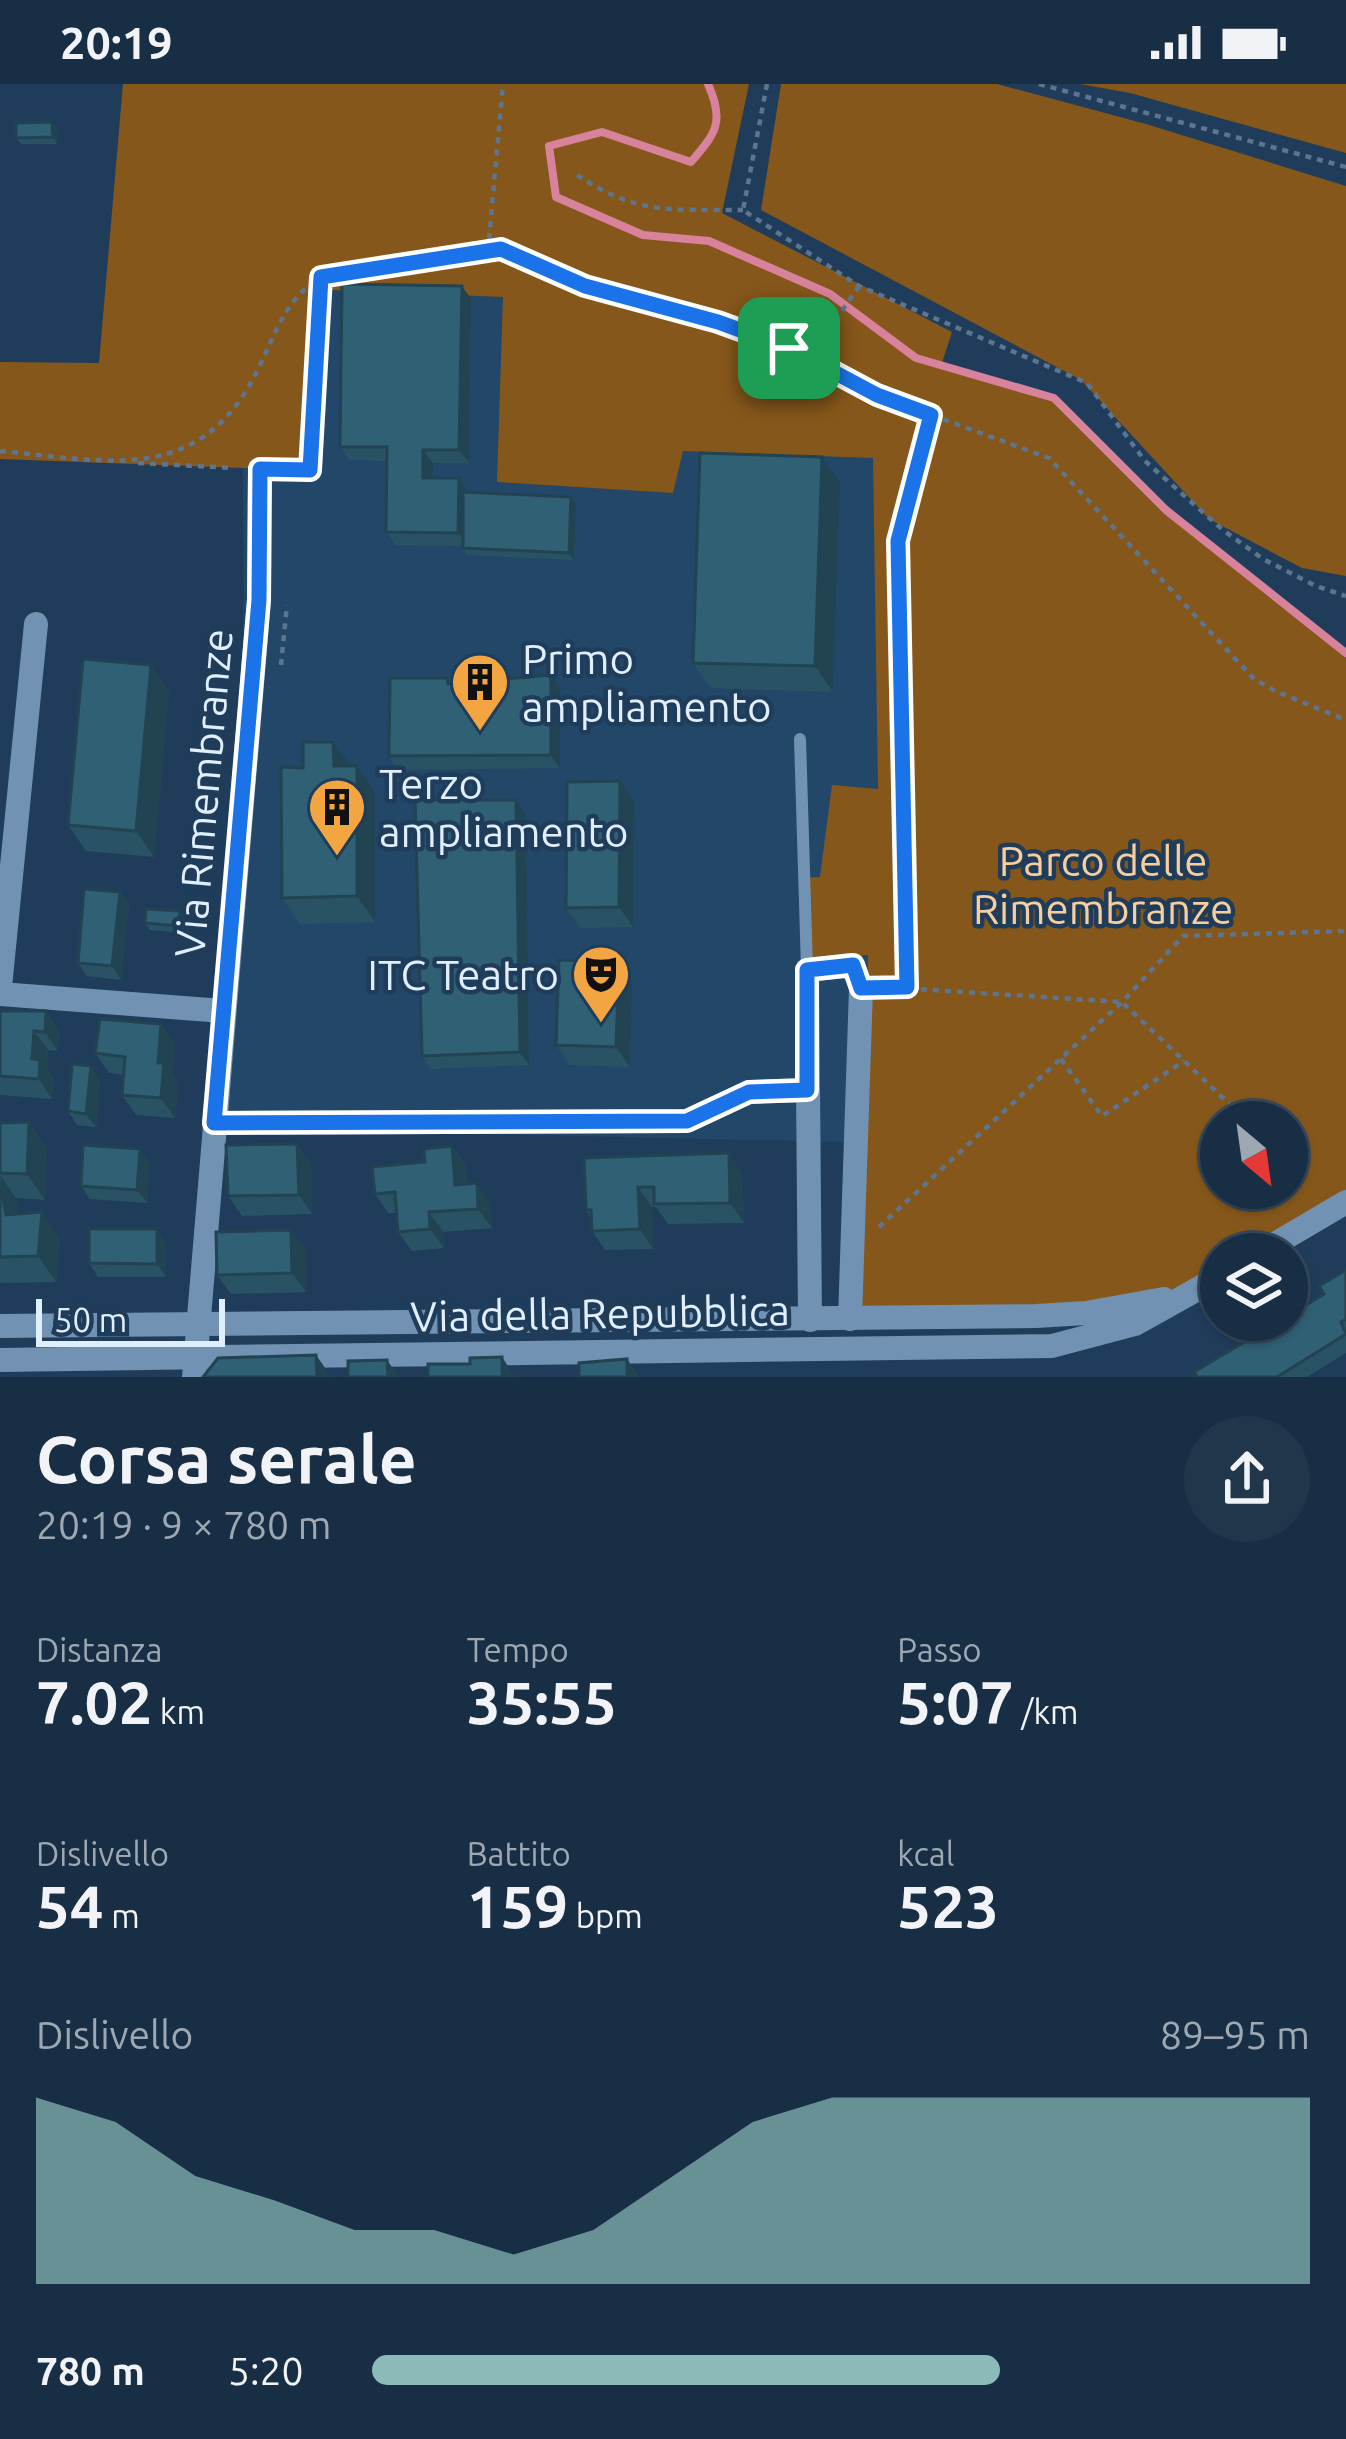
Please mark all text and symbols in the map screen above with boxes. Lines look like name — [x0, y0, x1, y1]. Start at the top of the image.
text: 20:19 — [60, 17, 173, 68]
pin — [738, 297, 840, 399]
icon: arrive — [756, 315, 822, 381]
street label: Via Rimembranze — [165, 627, 241, 959]
place label: Primo ampliamento — [522, 635, 772, 730]
building icon: Primo ampliamento — [449, 651, 511, 733]
place label: Terzo ampliamento — [379, 760, 629, 855]
building icon: Terzo ampliamento — [306, 776, 368, 858]
park label: Parco delle Rimembranze — [973, 837, 1233, 932]
theatre icon: ITC Teatro — [570, 943, 632, 1025]
place label: ITC Teatro — [367, 951, 559, 998]
north arrow — [1200, 1101, 1308, 1209]
map controls — [1200, 1101, 1308, 1341]
button: layers — [1200, 1233, 1308, 1341]
street label: Via della Repubblica — [410, 1286, 790, 1340]
scale bar — [36, 1293, 225, 1346]
text: 50 m — [54, 1301, 127, 1338]
button: share — [1184, 1416, 1310, 1542]
text: Corsa serale — [36, 1421, 417, 1495]
text: 20:19 · 9 × 780 m — [36, 1503, 331, 1546]
text: Distanza — [36, 1631, 162, 1668]
text: Tempo — [467, 1631, 569, 1668]
text: Passo — [897, 1631, 982, 1668]
text: 7.02 — [36, 1668, 152, 1735]
text: 35:55 — [467, 1668, 617, 1735]
text: 5:07 — [897, 1668, 1014, 1735]
text: km — [152, 1693, 205, 1730]
text: /km — [1014, 1693, 1079, 1730]
text: Dislivello — [36, 1835, 169, 1872]
text: Battito — [467, 1835, 571, 1872]
text: kcal — [897, 1835, 954, 1872]
text: 54 — [36, 1872, 104, 1939]
text: 159 — [467, 1872, 568, 1939]
text: 523 — [897, 1872, 999, 1939]
text: m — [104, 1897, 140, 1934]
text: bpm — [568, 1897, 643, 1934]
text: Dislivello — [36, 2013, 193, 2056]
text: 89–95 m — [1160, 2013, 1310, 2056]
text: 780 m — [36, 2349, 145, 2392]
text: 5:20 — [228, 2349, 304, 2392]

